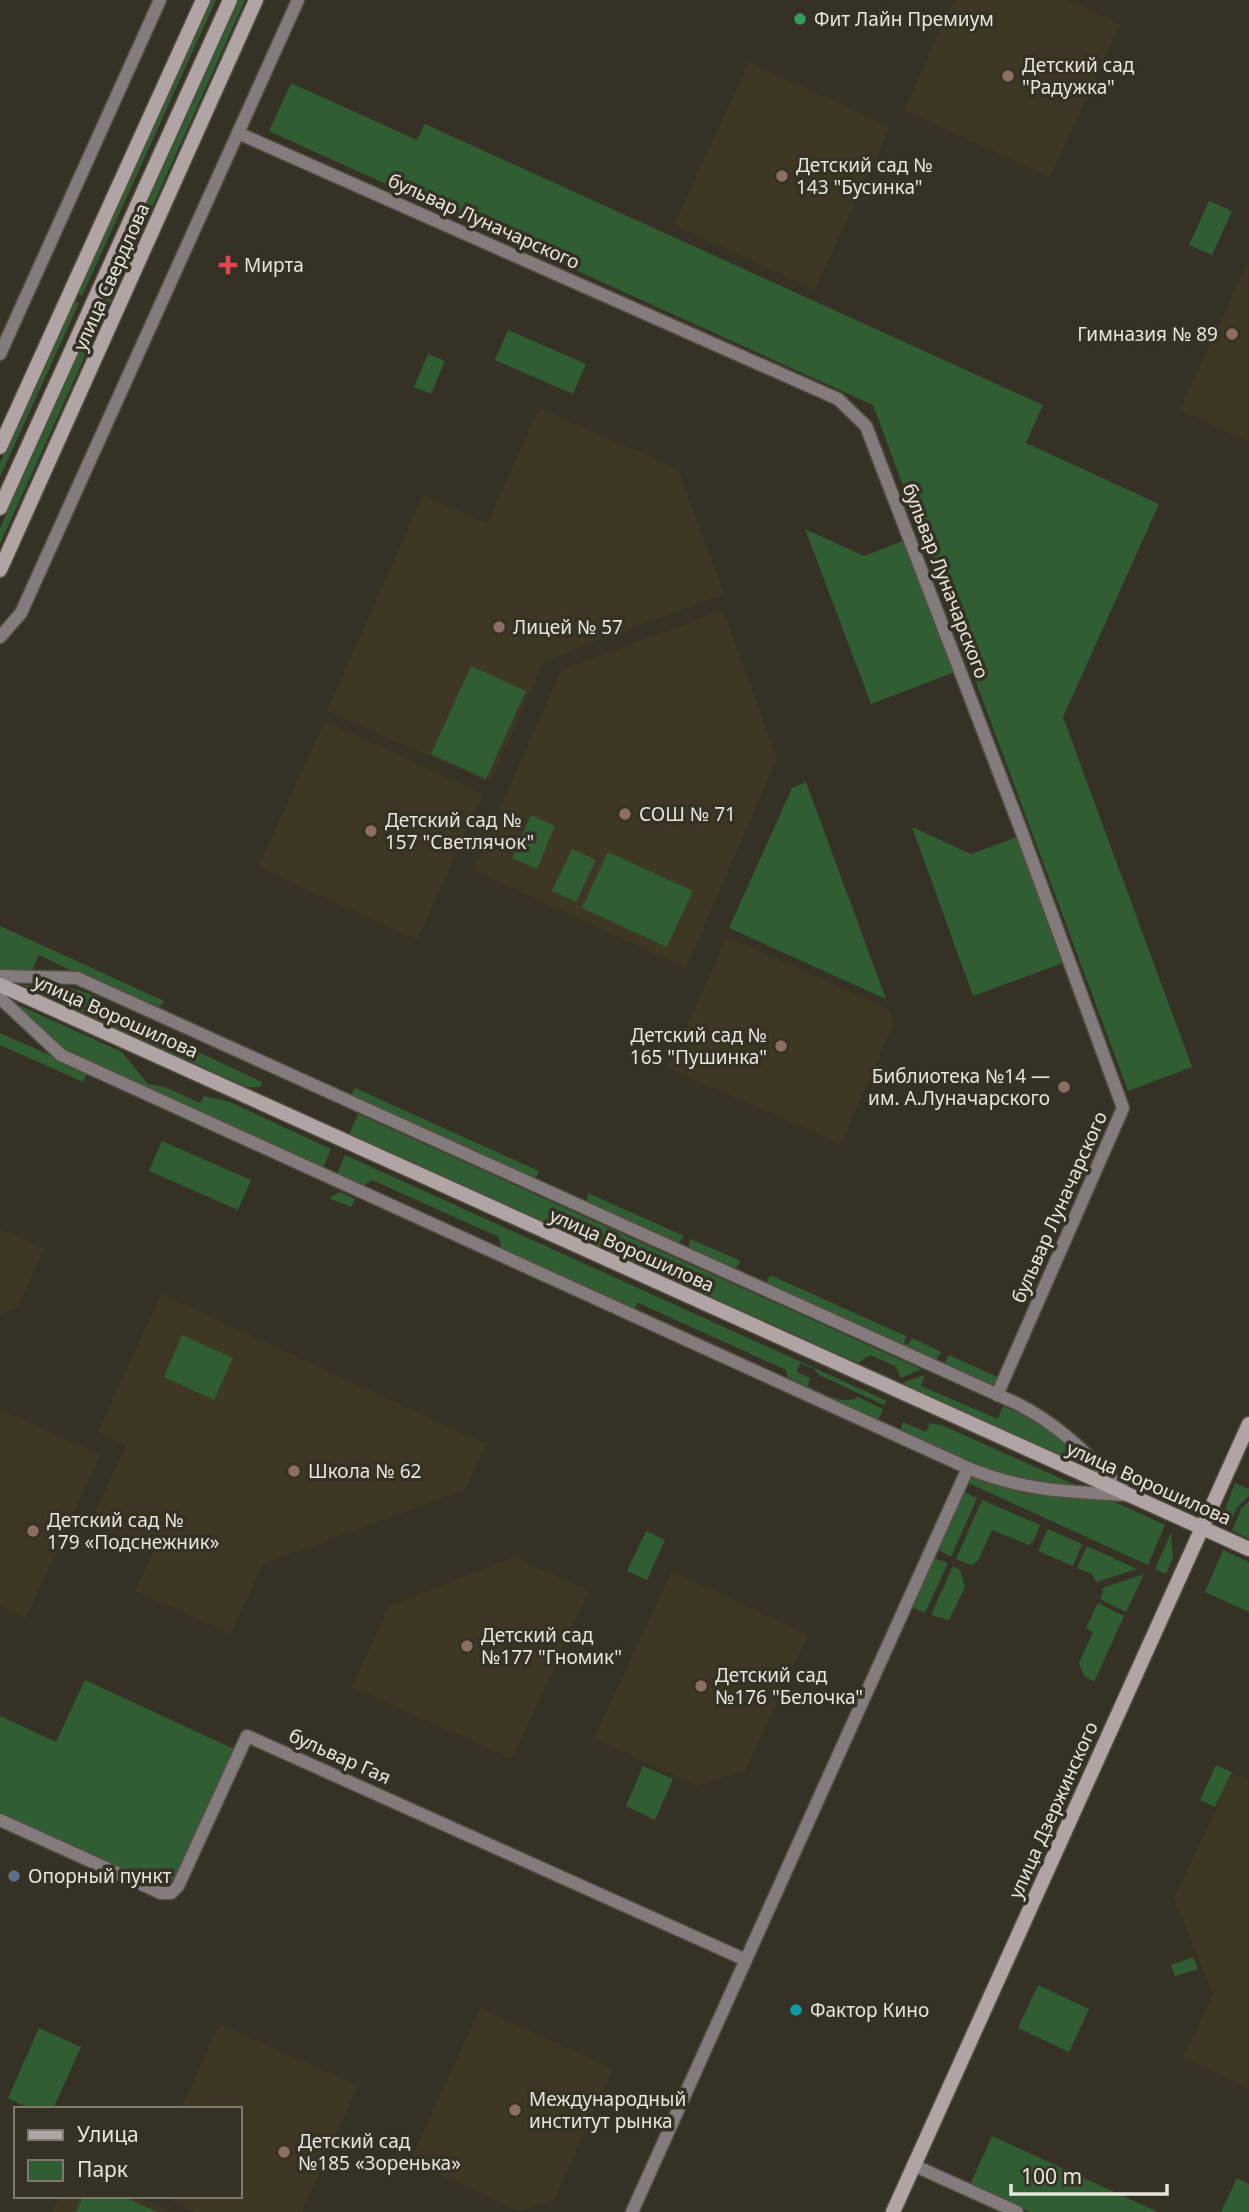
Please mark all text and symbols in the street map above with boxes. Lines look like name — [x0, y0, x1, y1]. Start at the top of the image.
place label: Фит Лайн Премиум — [814, 6, 994, 32]
marker: Фит Лайн Премиум — [792, 11, 808, 27]
place label: Детский сад "Радужка" — [1022, 52, 1135, 100]
marker: Детский сад "Радужка" — [1000, 68, 1016, 84]
place label: Детский сад № 143 "Бусинка" — [796, 152, 933, 200]
street label: бульвар Луначарского — [384, 167, 584, 275]
marker: Детский сад № 143 "Бусинка" — [774, 168, 790, 184]
street label: улица Свердлова — [67, 199, 155, 355]
place label: Мирта — [244, 252, 304, 278]
marker: Мирта — [218, 255, 238, 275]
place label: Гимназия № 89 — [1077, 321, 1218, 347]
marker: Гимназия № 89 — [1224, 326, 1240, 342]
street label: бульвар Луначарского — [897, 480, 995, 682]
place label: Лицей № 57 — [513, 614, 623, 640]
marker: Лицей № 57 — [491, 619, 507, 635]
place label: СОШ № 71 — [639, 801, 736, 827]
marker: СОШ № 71 — [617, 806, 633, 822]
place label: Детский сад № 157 "Светлячок" — [385, 807, 534, 855]
marker: Детский сад № 157 "Светлячок" — [363, 823, 379, 839]
street label: улица Ворошилова — [29, 968, 203, 1064]
place label: Детский сад № 165 "Пушинка" — [630, 1022, 767, 1070]
marker: Детский сад № 165 "Пушинка" — [773, 1038, 789, 1054]
place label: Библиотека №14 — им. А.Луначарского — [868, 1063, 1050, 1111]
marker: Библиотека №14 — им. А.Луначарского — [1056, 1079, 1072, 1095]
street label: бульвар Луначарского — [1005, 1107, 1113, 1307]
street label: улица Ворошилова — [545, 1202, 719, 1298]
street label: улица Ворошилова — [1062, 1435, 1236, 1531]
place label: Школа № 62 — [308, 1458, 421, 1484]
marker: Школа № 62 — [286, 1463, 302, 1479]
place label: Детский сад № 179 «Подснежник» — [47, 1507, 220, 1555]
marker: Детский сад № 179 «Подснежник» — [25, 1523, 41, 1539]
place label: Детский сад №177 "Гномик" — [481, 1622, 622, 1670]
marker: Детский сад №177 "Гномик" — [459, 1638, 475, 1654]
place label: Детский сад №176 "Белочка" — [715, 1662, 863, 1710]
marker: Детский сад №176 "Белочка" — [693, 1678, 709, 1694]
street label: улица Дзержинского — [1002, 1717, 1104, 1903]
street label: бульвар Гая — [285, 1722, 395, 1790]
place label: Опорный пункт — [28, 1863, 172, 1889]
marker: Опорный пункт — [6, 1868, 22, 1884]
place label: Фактор Кино — [810, 1997, 929, 2023]
marker: Фактор Кино — [788, 2002, 804, 2018]
place label: Международный институт рынка — [529, 2086, 686, 2134]
marker: Международный институт рынка — [507, 2102, 523, 2118]
legend — [14, 2107, 242, 2198]
text: Улица — [77, 2120, 139, 2148]
place label: Детский сад №185 «Зоренька» — [298, 2128, 461, 2176]
marker: Детский сад №185 «Зоренька» — [276, 2144, 292, 2160]
scale bar — [1011, 2152, 1167, 2196]
text: Парк — [77, 2155, 128, 2183]
text: 100 m — [1021, 2162, 1082, 2190]

